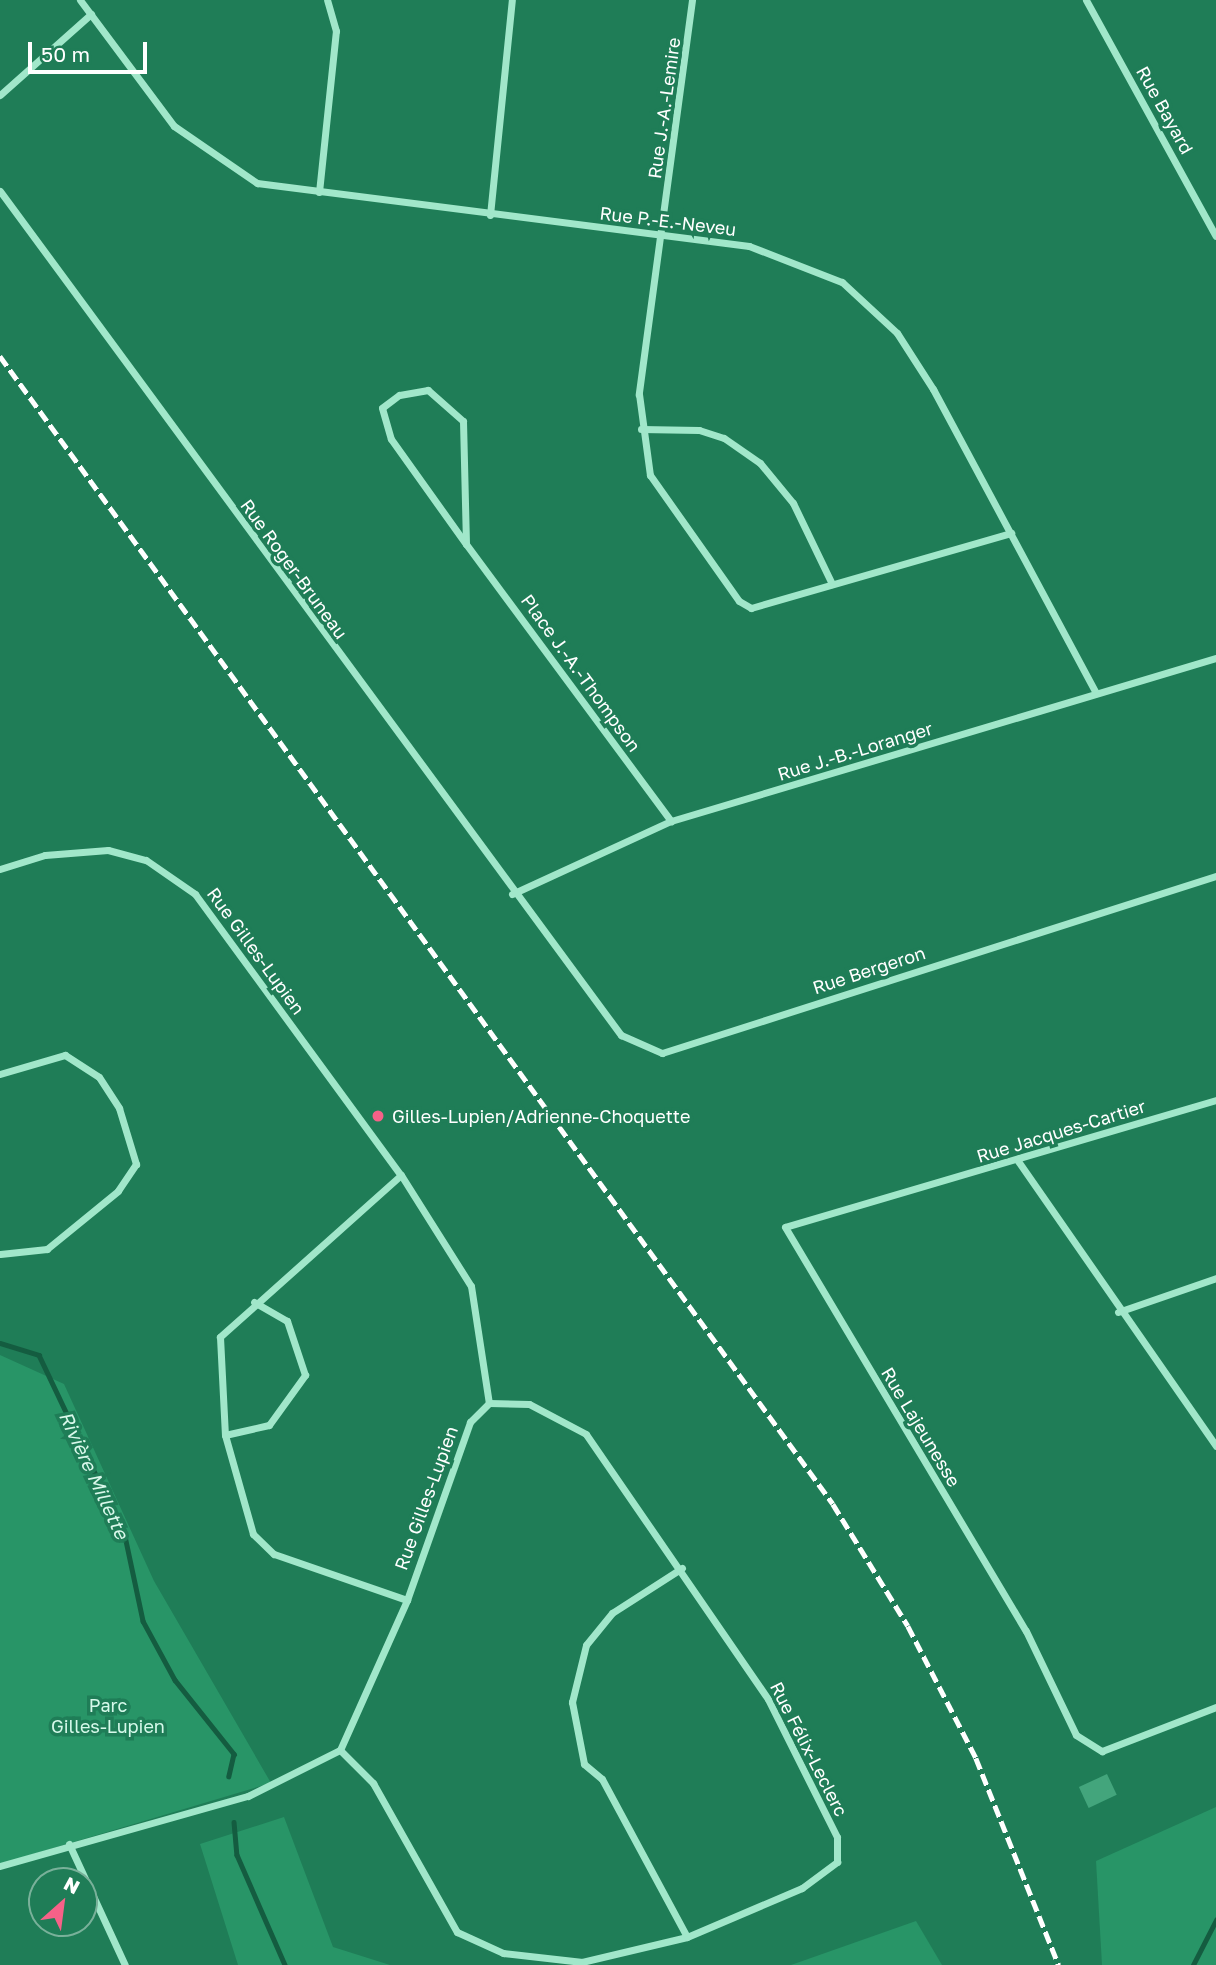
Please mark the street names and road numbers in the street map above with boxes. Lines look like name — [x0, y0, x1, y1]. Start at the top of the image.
street label: Rue J.-A.-Lemire — [643, 36, 685, 180]
street label: Rue Bayard — [1132, 62, 1198, 158]
street label: Rue P.-E.-Neveu — [599, 202, 737, 240]
street label: Rue Roger-Bruneau — [236, 495, 352, 643]
street label: Place J.-A.-Thompson — [517, 590, 645, 756]
street label: Rue J.-B.-Loranger — [775, 717, 935, 785]
street label: Rue Gilles-Lupien — [203, 883, 309, 1019]
street label: Rue Bergeron — [810, 942, 928, 998]
street label: Rue Jacques-Cartier — [974, 1095, 1148, 1167]
street label: Rue Lajeunesse — [877, 1363, 965, 1491]
street label: Rue Gilles-Lupien — [390, 1423, 462, 1573]
street label: Rue Félix-Leclerc — [766, 1678, 852, 1820]

